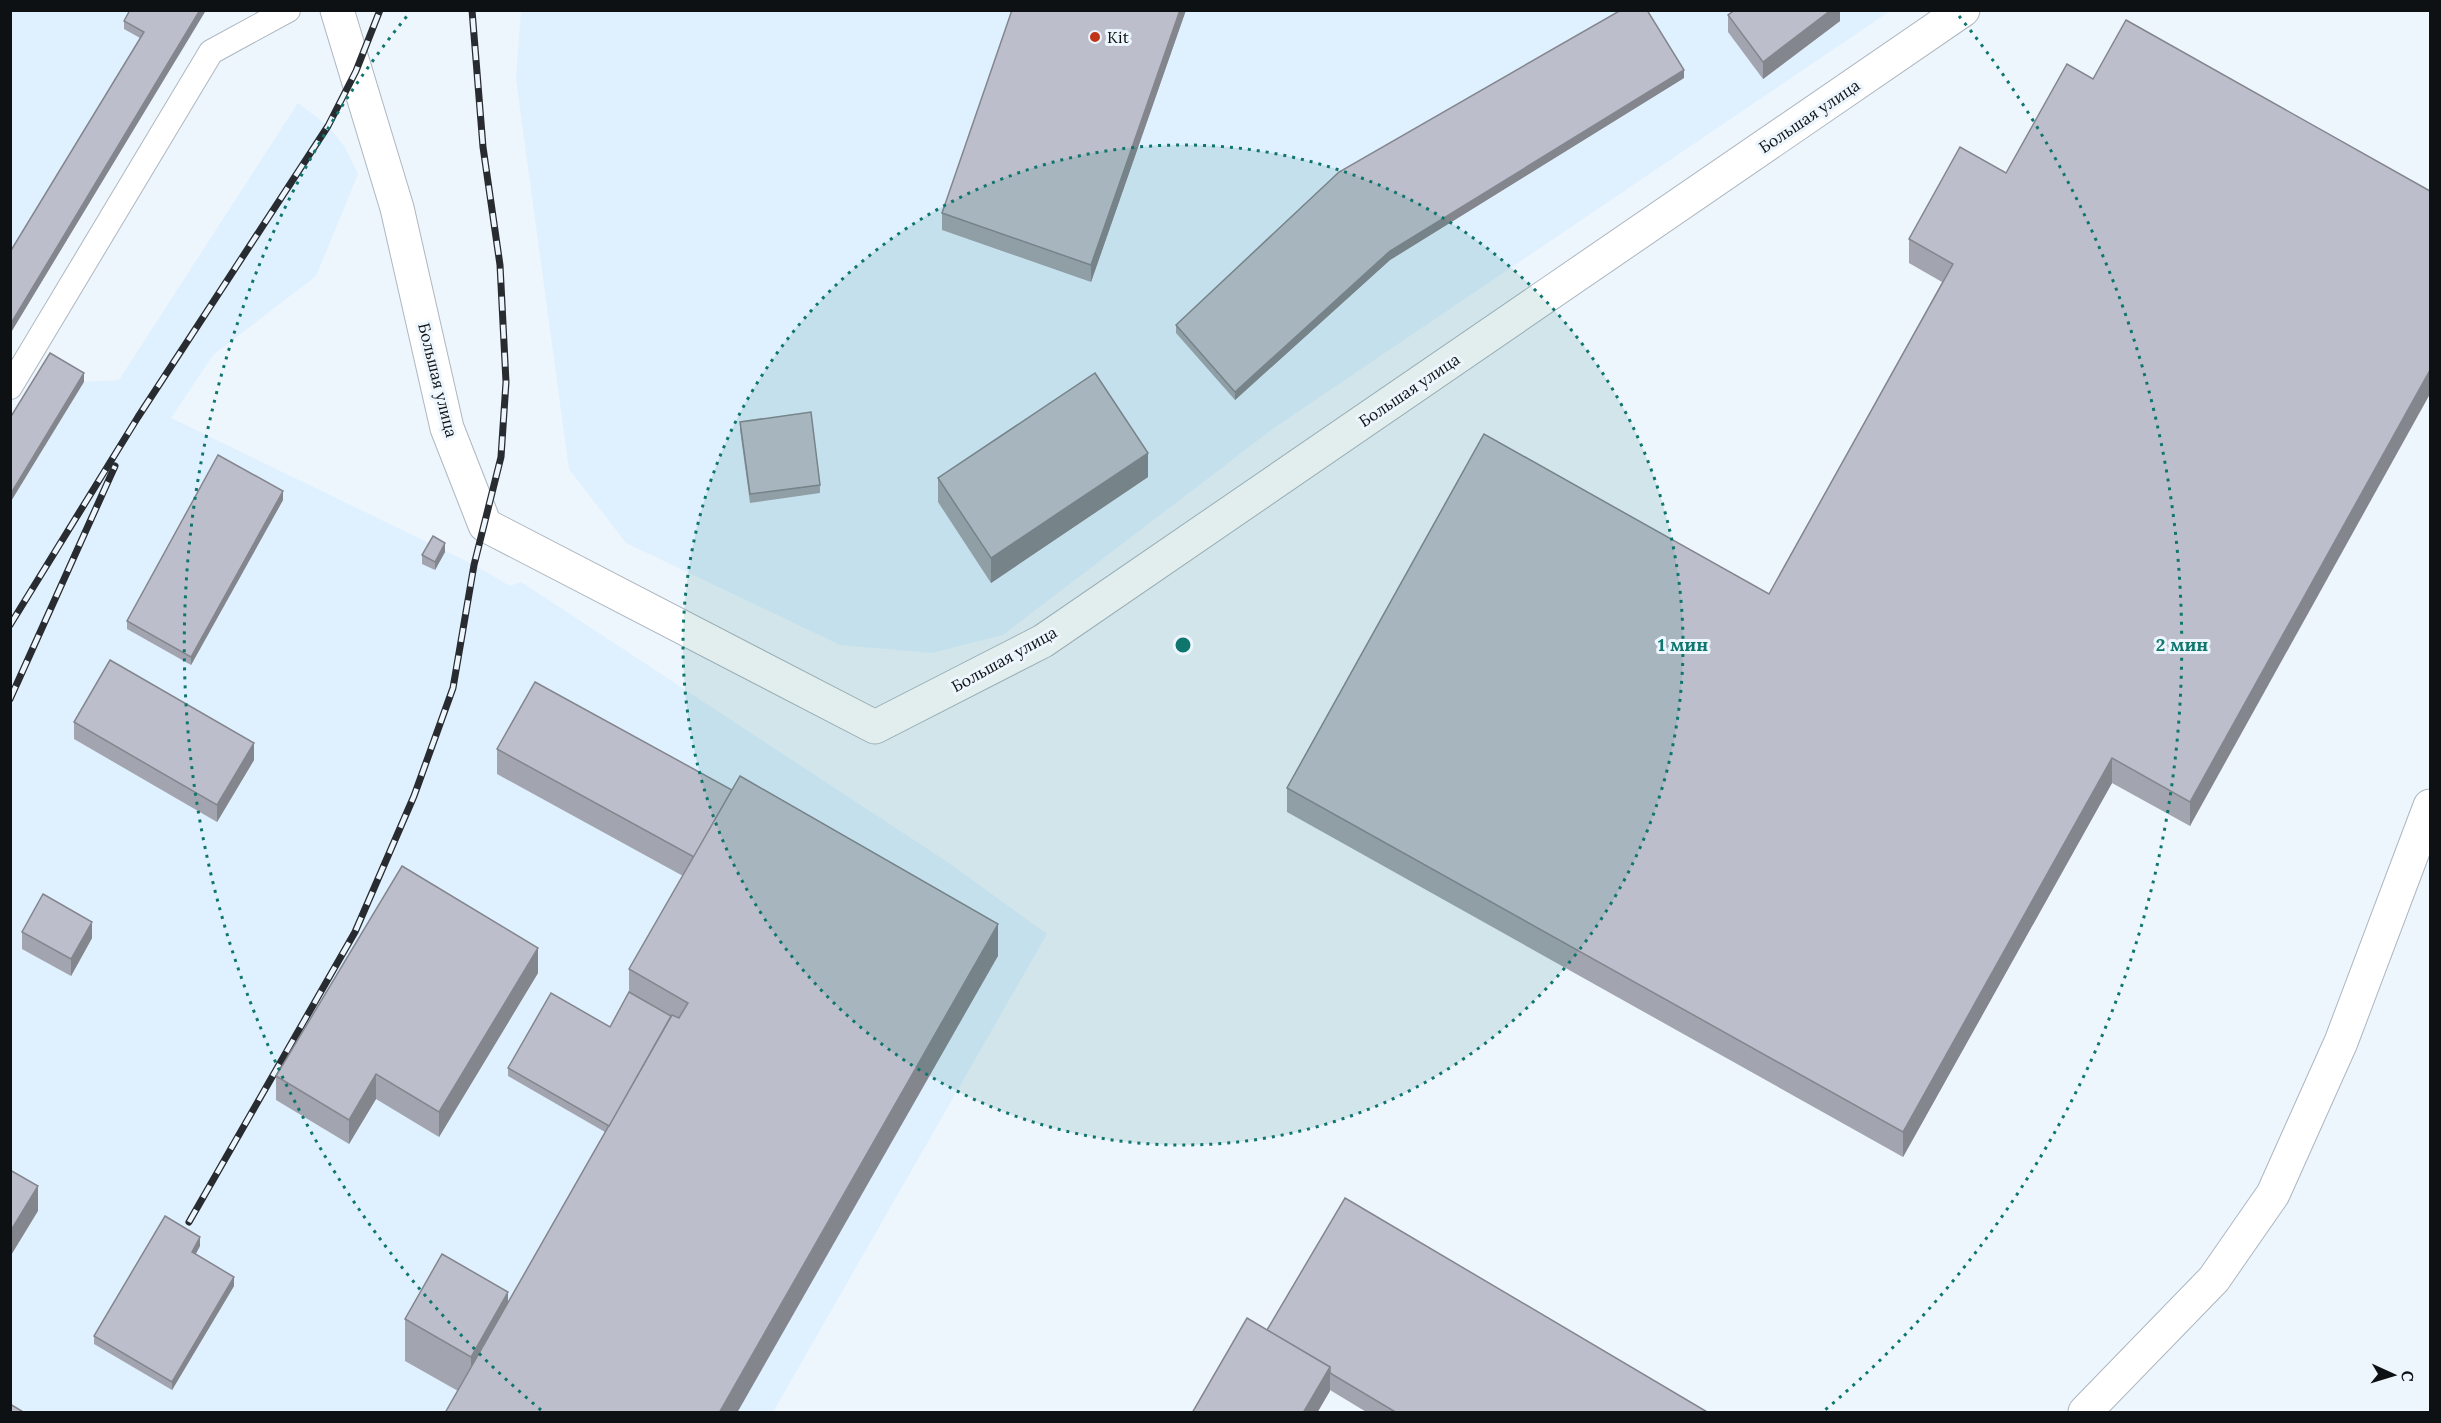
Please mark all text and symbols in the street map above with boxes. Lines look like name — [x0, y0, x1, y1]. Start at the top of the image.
place label: Kit — [1107, 27, 1130, 47]
marker: Kit — [1088, 30, 1102, 44]
street label: Большая улица — [1755, 75, 1863, 157]
street label: Большая улица — [414, 321, 462, 439]
street label: Большая улица — [1355, 349, 1463, 431]
street label: Большая улица — [948, 622, 1060, 696]
text: 1 мин — [1658, 633, 1708, 656]
text: 2 мин — [2156, 633, 2208, 656]
centre of rings — [1173, 635, 1193, 655]
north arrow — [2363, 1345, 2423, 1405]
text: С — [2398, 1370, 2418, 1382]

